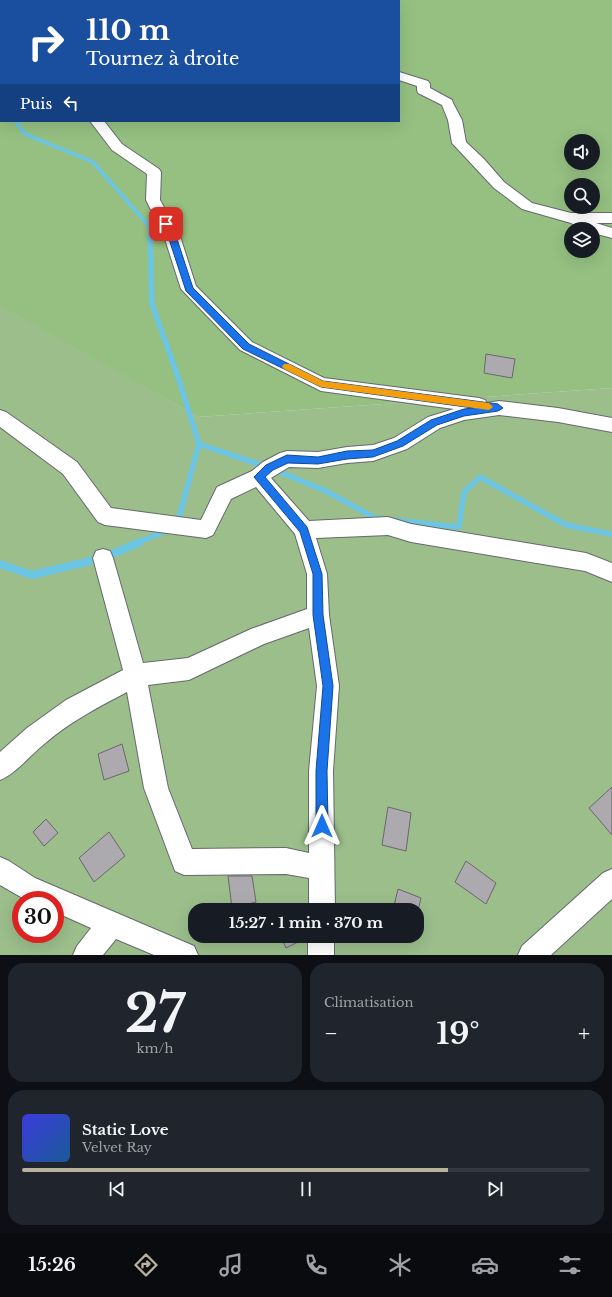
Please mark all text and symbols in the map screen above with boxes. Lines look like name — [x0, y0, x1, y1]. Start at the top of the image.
text: 110 m — [86, 13, 170, 48]
icon: right — [20, 16, 72, 68]
text: Tournez à droite — [86, 48, 239, 70]
icon: left — [60, 92, 82, 114]
text: Puis — [20, 94, 52, 113]
map controls — [564, 134, 600, 258]
button: sound — [564, 134, 600, 170]
button: search — [564, 178, 600, 214]
pin — [149, 207, 183, 241]
icon: arrive — [155, 213, 177, 235]
button: layers — [564, 222, 600, 258]
position arrow — [301, 805, 343, 847]
speed limit sign: 30 — [12, 891, 64, 943]
text: 15:27 · 1 min · 370 m — [229, 913, 383, 932]
text: 27 — [125, 982, 185, 1046]
text: Climatisation — [324, 994, 414, 1011]
text: 19° — [436, 1015, 480, 1052]
text: − — [324, 1020, 338, 1047]
text: + — [578, 1020, 590, 1047]
text: km/h — [137, 1040, 173, 1057]
text: Static Love — [82, 1120, 168, 1139]
text: Velvet Ray — [82, 1139, 152, 1156]
icon: previous — [106, 1178, 128, 1200]
icon: pause — [295, 1178, 317, 1200]
icon: next — [484, 1178, 506, 1200]
icon: directions — [132, 1251, 160, 1279]
icon: music — [217, 1251, 245, 1279]
icon: phone — [302, 1251, 330, 1279]
icon: climate — [386, 1251, 414, 1279]
icon: car — [471, 1251, 499, 1279]
icon: filters — [556, 1251, 584, 1279]
text: 15:26 — [28, 1254, 76, 1276]

